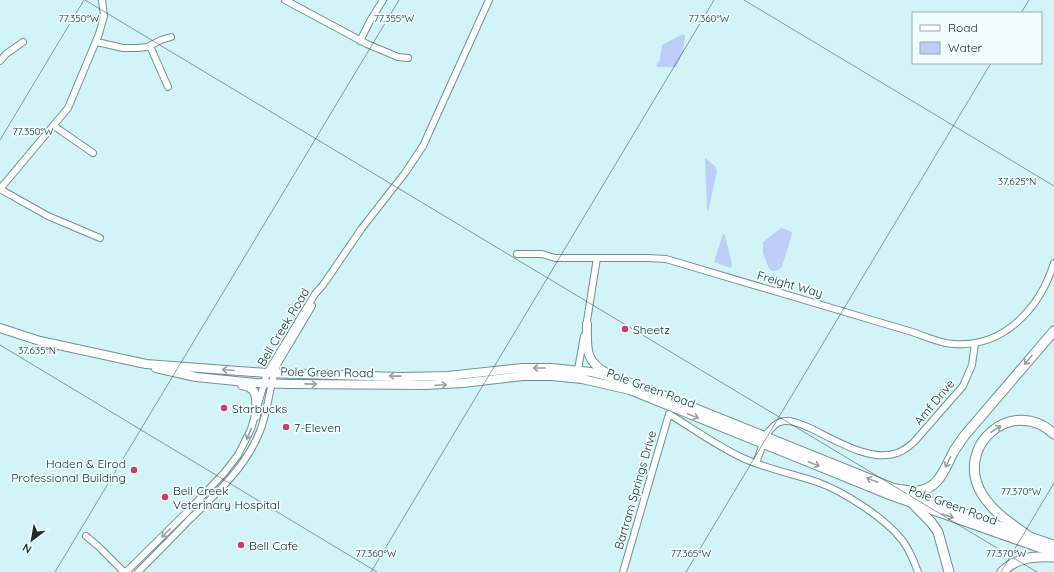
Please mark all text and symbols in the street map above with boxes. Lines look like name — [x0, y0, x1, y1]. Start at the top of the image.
text: 77.350°W — [58, 12, 100, 25]
text: 77.355°W — [374, 12, 415, 25]
text: 77.360°W — [689, 12, 730, 25]
legend — [912, 12, 1042, 64]
text: Road — [948, 20, 978, 35]
text: Water — [948, 40, 983, 55]
text: 77.350°W — [12, 125, 54, 138]
text: 37.625°N — [998, 175, 1036, 188]
street label: Freight Way — [755, 267, 825, 301]
street label: Bell Creek Road — [254, 285, 312, 369]
place label: Sheetz — [633, 322, 670, 337]
marker: Sheetz — [620, 324, 630, 334]
text: 37.635°N — [18, 344, 56, 357]
one-way arrow — [1024, 355, 1033, 366]
street label: Pole Green Road — [280, 364, 374, 380]
one-way arrow — [533, 364, 546, 372]
street label: Pole Green Road — [605, 365, 697, 411]
one-way arrow — [222, 367, 235, 374]
one-way arrow — [389, 373, 402, 380]
street label: Amf Drive — [911, 376, 958, 428]
one-way arrow — [304, 380, 317, 388]
one-way arrow — [434, 381, 447, 388]
place label: Starbucks — [232, 401, 287, 416]
marker: Starbucks — [219, 403, 229, 413]
one-way arrow — [687, 412, 699, 420]
place label: 7-Eleven — [294, 420, 341, 435]
marker: 7-Eleven — [281, 422, 291, 432]
one-way arrow — [990, 424, 1002, 432]
one-way arrow — [245, 427, 252, 439]
street label: Bartram Springs Drive — [611, 429, 659, 551]
place label: Haden & Elrod Professional Building — [11, 456, 126, 485]
one-way arrow — [944, 456, 951, 468]
one-way arrow — [807, 461, 819, 469]
marker: Haden & Elrod Professional Building — [129, 465, 139, 475]
one-way arrow — [867, 475, 879, 483]
street label: Pole Green Road — [907, 482, 999, 528]
place label: Bell Creek Veterinary Hospital — [173, 483, 280, 512]
text: 77.370°W — [1001, 485, 1042, 498]
marker: Bell Creek Veterinary Hospital — [160, 492, 170, 502]
one-way arrow — [941, 513, 953, 521]
north arrow — [12, 520, 52, 560]
one-way arrow — [161, 528, 171, 538]
place label: Bell Cafe — [249, 538, 298, 553]
text: N — [20, 540, 34, 557]
marker: Bell Cafe — [236, 540, 246, 550]
text: 77.360°W — [356, 547, 397, 560]
text: 77.365°W — [671, 547, 712, 560]
text: 77.370°W — [986, 547, 1027, 560]

